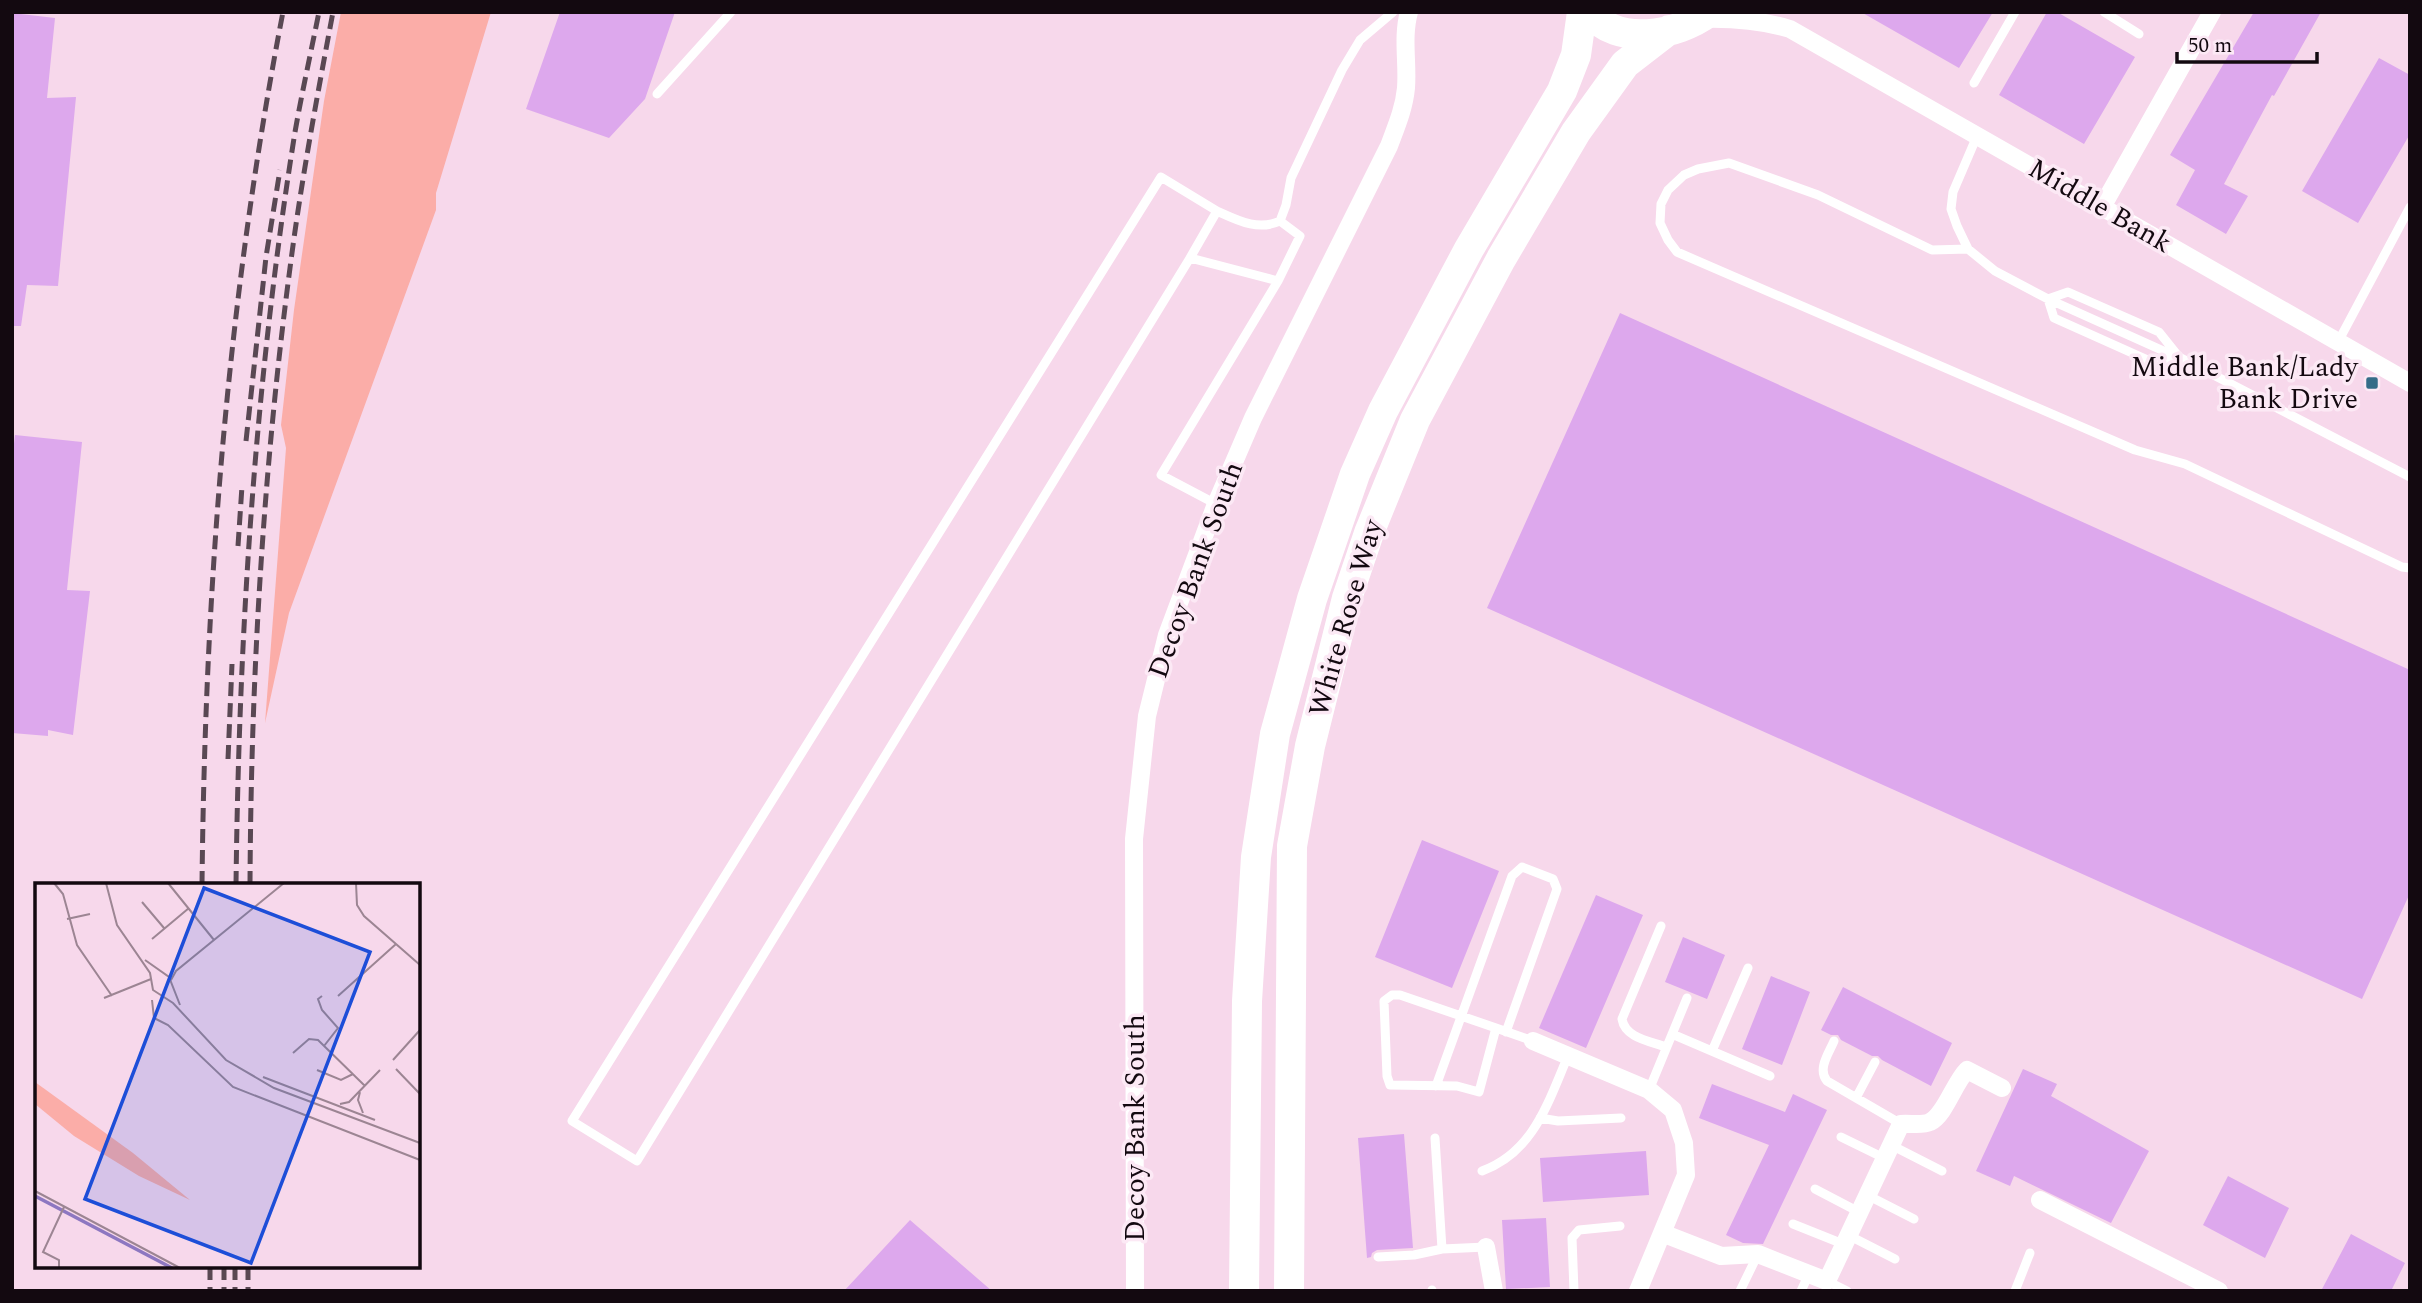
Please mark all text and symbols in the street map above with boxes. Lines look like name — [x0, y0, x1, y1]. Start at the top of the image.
scale bar — [2177, 21, 2317, 65]
text: 50 m — [2188, 30, 2232, 62]
street label: Middle Bank — [2020, 147, 2180, 265]
place label: Middle Bank/Lady Bank Drive — [2131, 346, 2360, 421]
marker: Middle Bank/Lady Bank Drive — [2364, 375, 2380, 391]
street label: Decoy Bank South — [1137, 456, 1255, 684]
street label: White Rose Way — [1297, 513, 1395, 722]
inset map — [35, 883, 420, 1268]
street label: Decoy Bank South — [1114, 1014, 1157, 1242]

